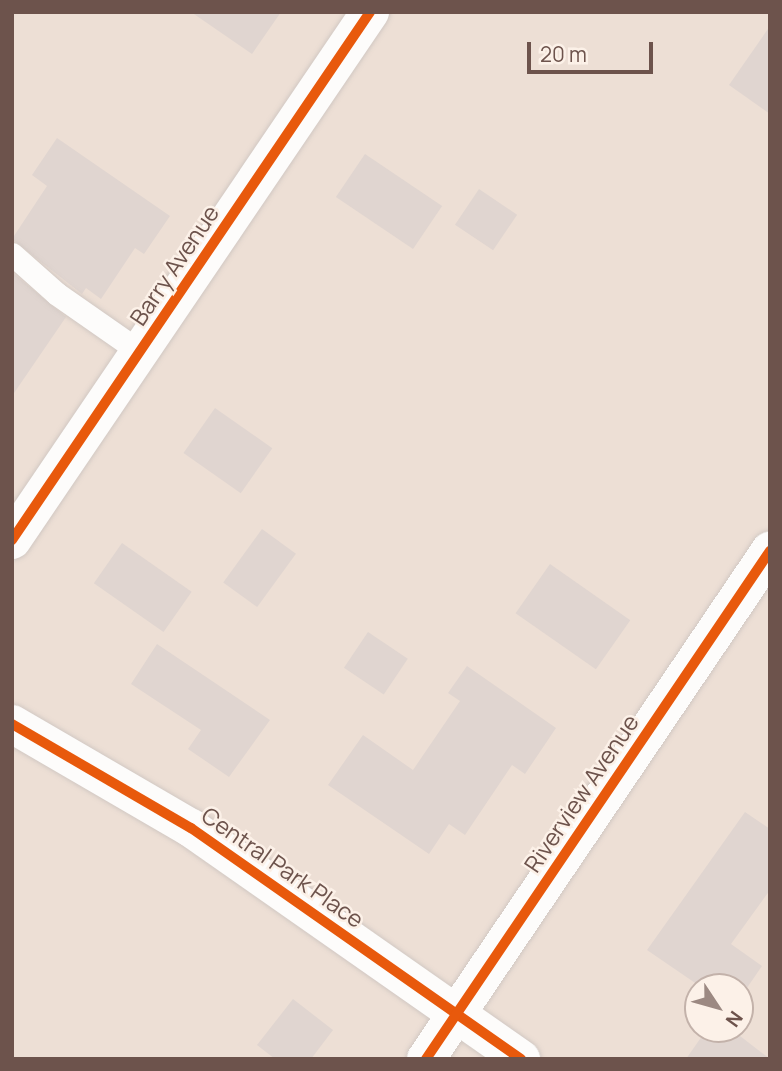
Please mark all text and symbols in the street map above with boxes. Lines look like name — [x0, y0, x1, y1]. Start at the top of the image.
scale bar — [530, 28, 656, 72]
text: 20 m — [540, 40, 587, 68]
street label: Barry Avenue — [124, 200, 224, 330]
street label: Riverview Avenue — [518, 709, 644, 877]
street label: Central Park Place — [197, 801, 369, 933]
north arrow — [684, 973, 754, 1043]
text: N — [720, 1006, 749, 1032]

